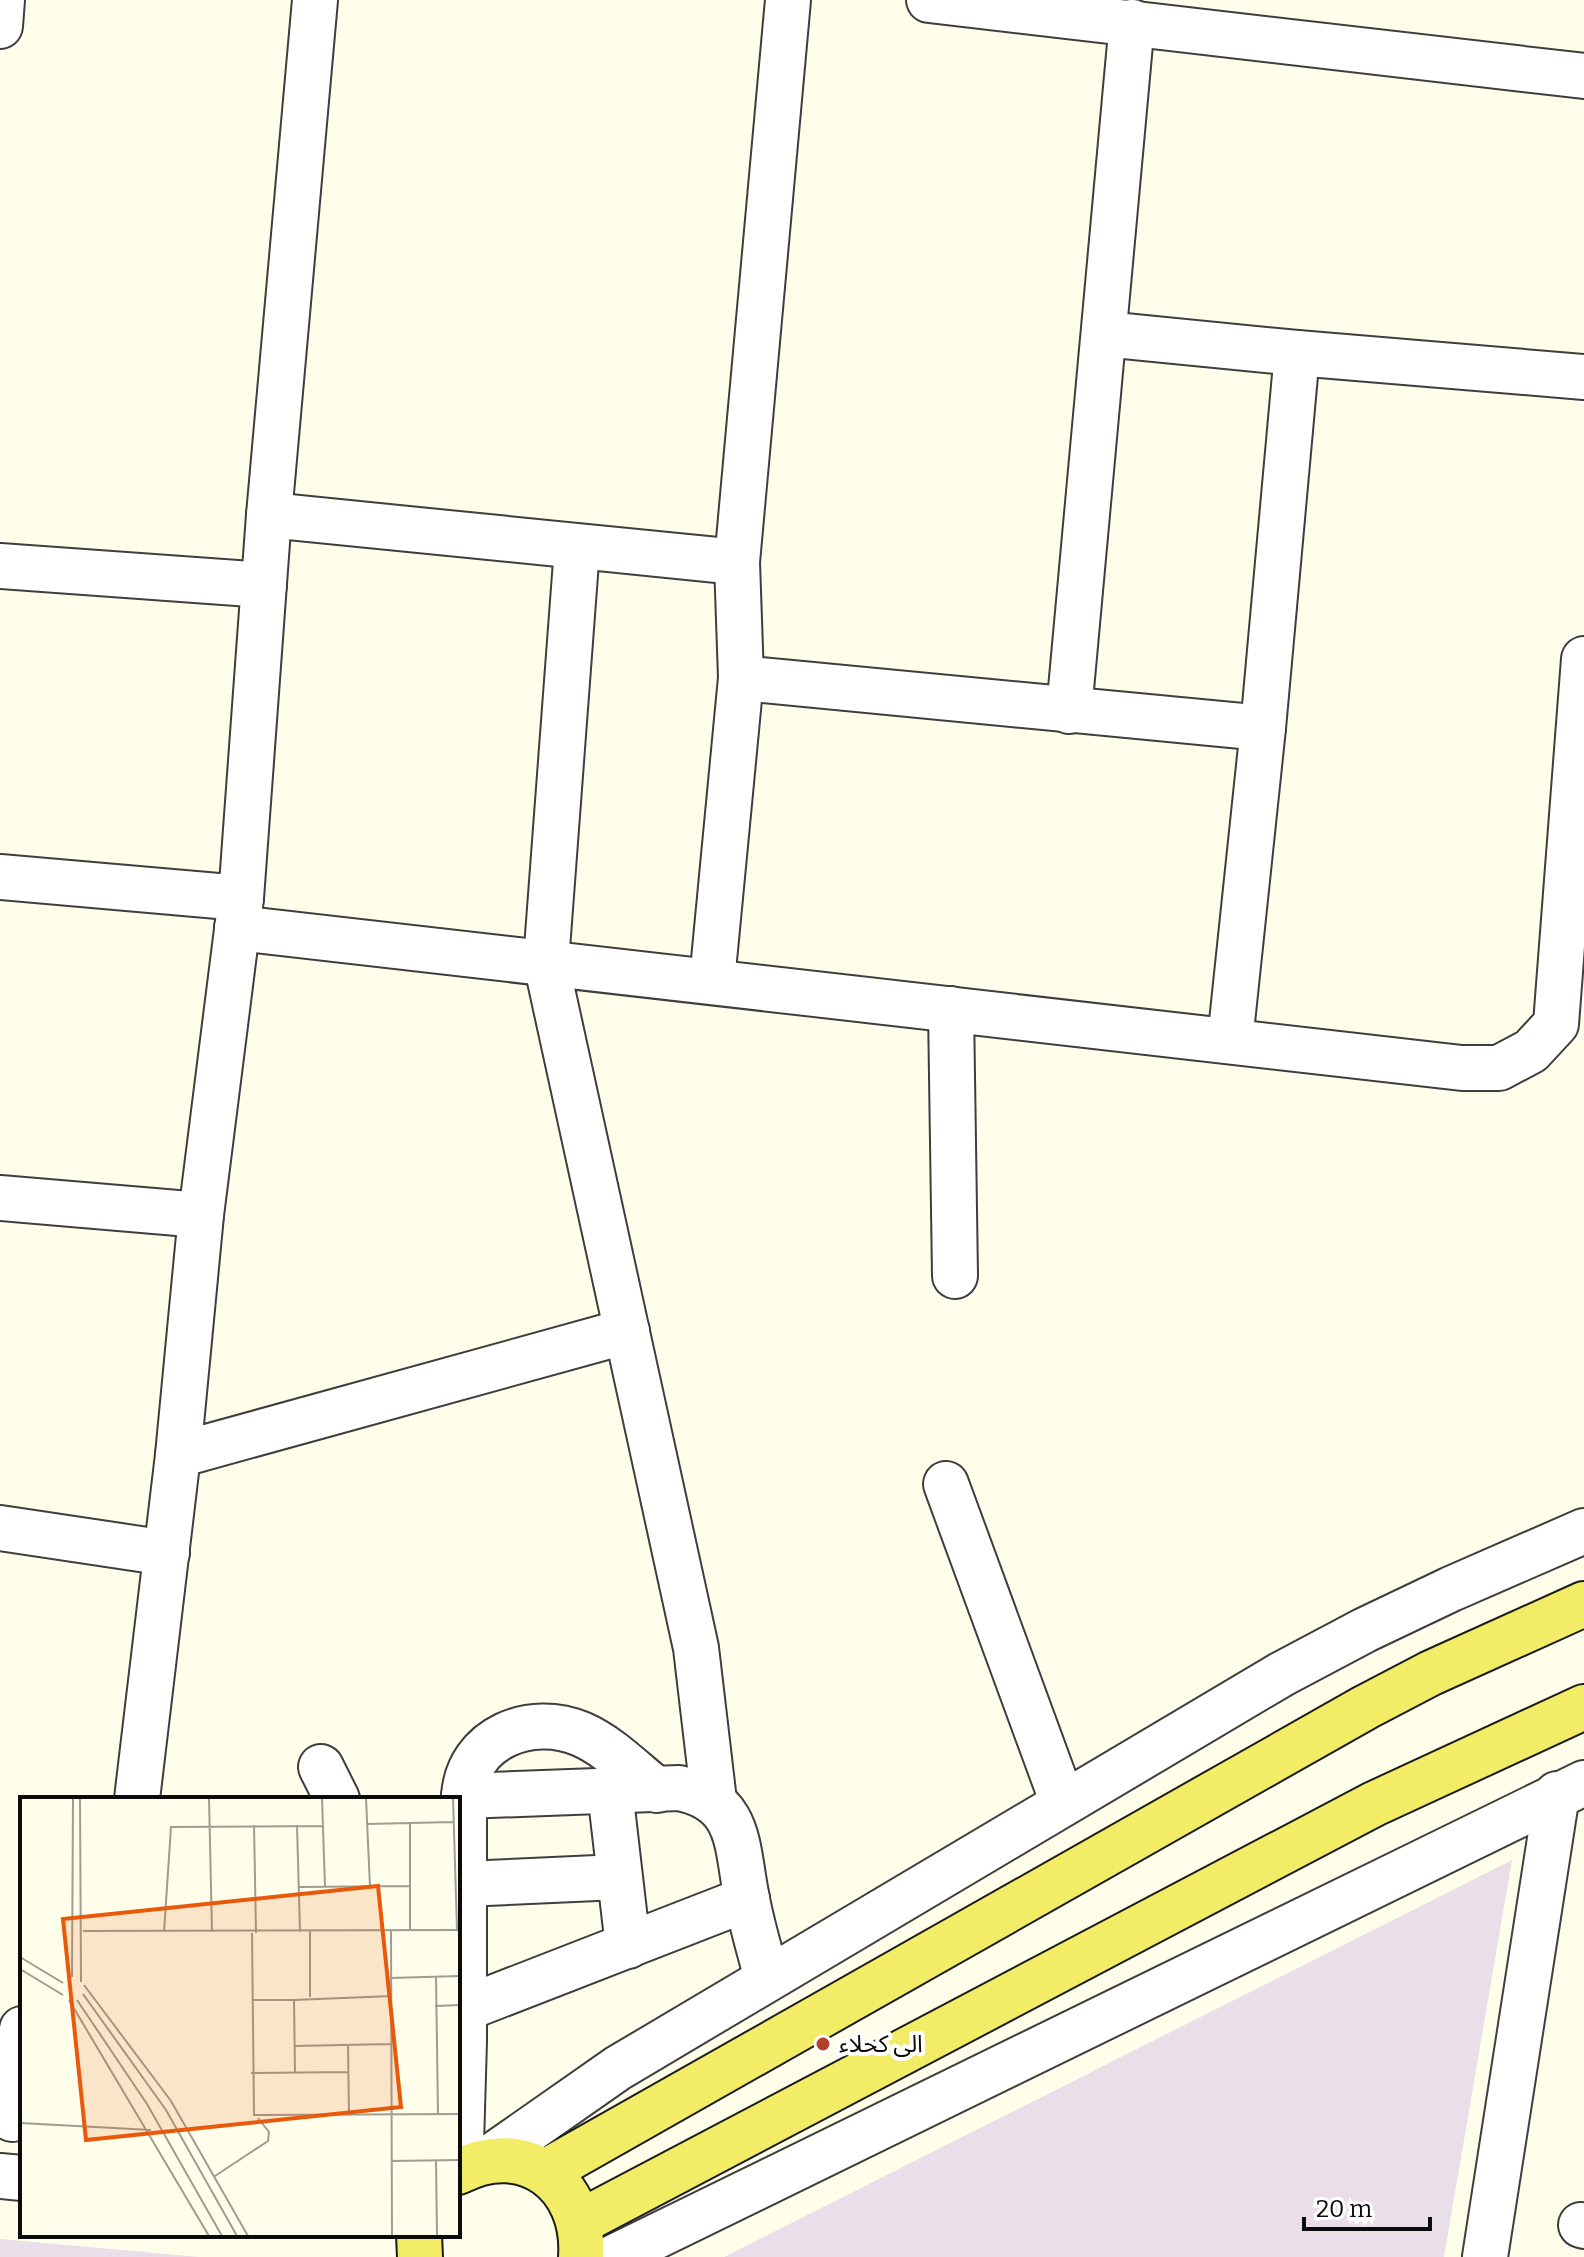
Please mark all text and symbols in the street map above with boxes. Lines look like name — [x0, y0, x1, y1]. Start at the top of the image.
inset map — [20, 1797, 460, 2237]
place label: الى كحلاء — [839, 2030, 923, 2058]
marker: الى كحلاء — [814, 2035, 832, 2053]
scale bar — [1304, 2181, 1430, 2231]
text: 20 m — [1316, 2195, 1372, 2223]

